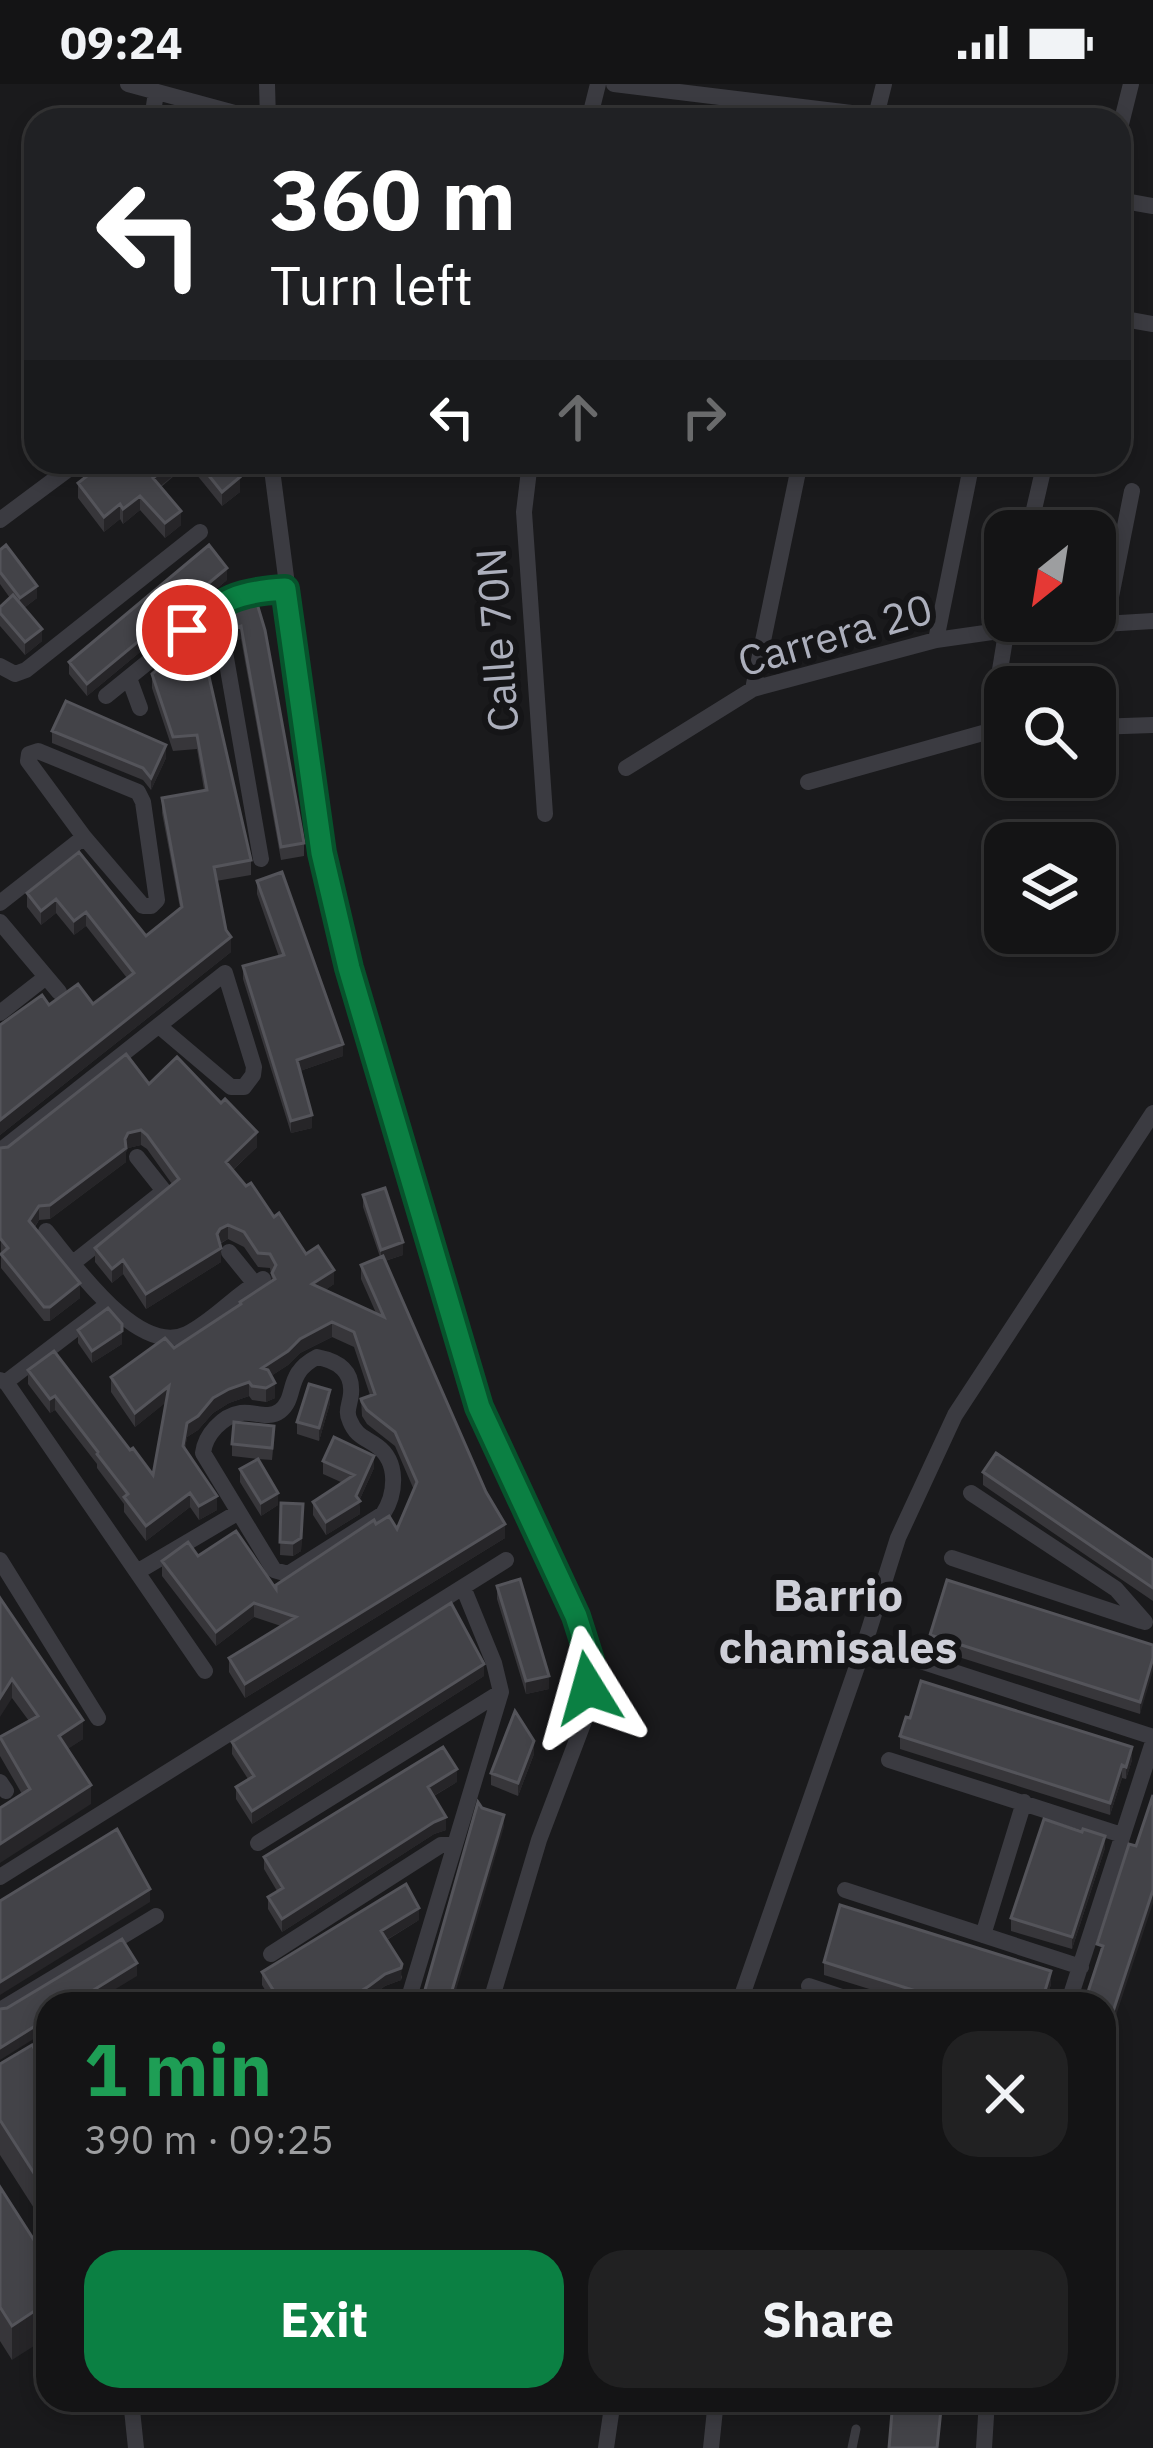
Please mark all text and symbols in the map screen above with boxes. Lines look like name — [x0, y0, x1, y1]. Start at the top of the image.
text: 09:24 — [60, 13, 183, 71]
text: 360 m — [270, 144, 516, 253]
icon: left — [72, 156, 228, 312]
text: Turn left — [270, 250, 473, 320]
icon: left — [419, 384, 485, 450]
icon: ahead — [545, 384, 611, 450]
icon: right — [671, 384, 737, 450]
north arrow — [984, 510, 1116, 642]
map controls — [984, 510, 1116, 954]
street label: Calle 70N — [463, 546, 530, 734]
pin — [136, 579, 238, 681]
street label: Carrera 20 — [731, 580, 939, 689]
icon: arrive — [154, 597, 220, 663]
button: search — [984, 666, 1116, 798]
button: layers — [984, 822, 1116, 954]
district label: Barrio chamisales — [719, 1565, 957, 1675]
position arrow — [525, 1625, 651, 1751]
text: 1 min — [84, 2022, 272, 2116]
button: close — [942, 2031, 1068, 2157]
text: 390 m · 09:25 — [84, 2114, 334, 2165]
button: Exit — [84, 2250, 564, 2388]
button: Share — [588, 2250, 1068, 2388]

